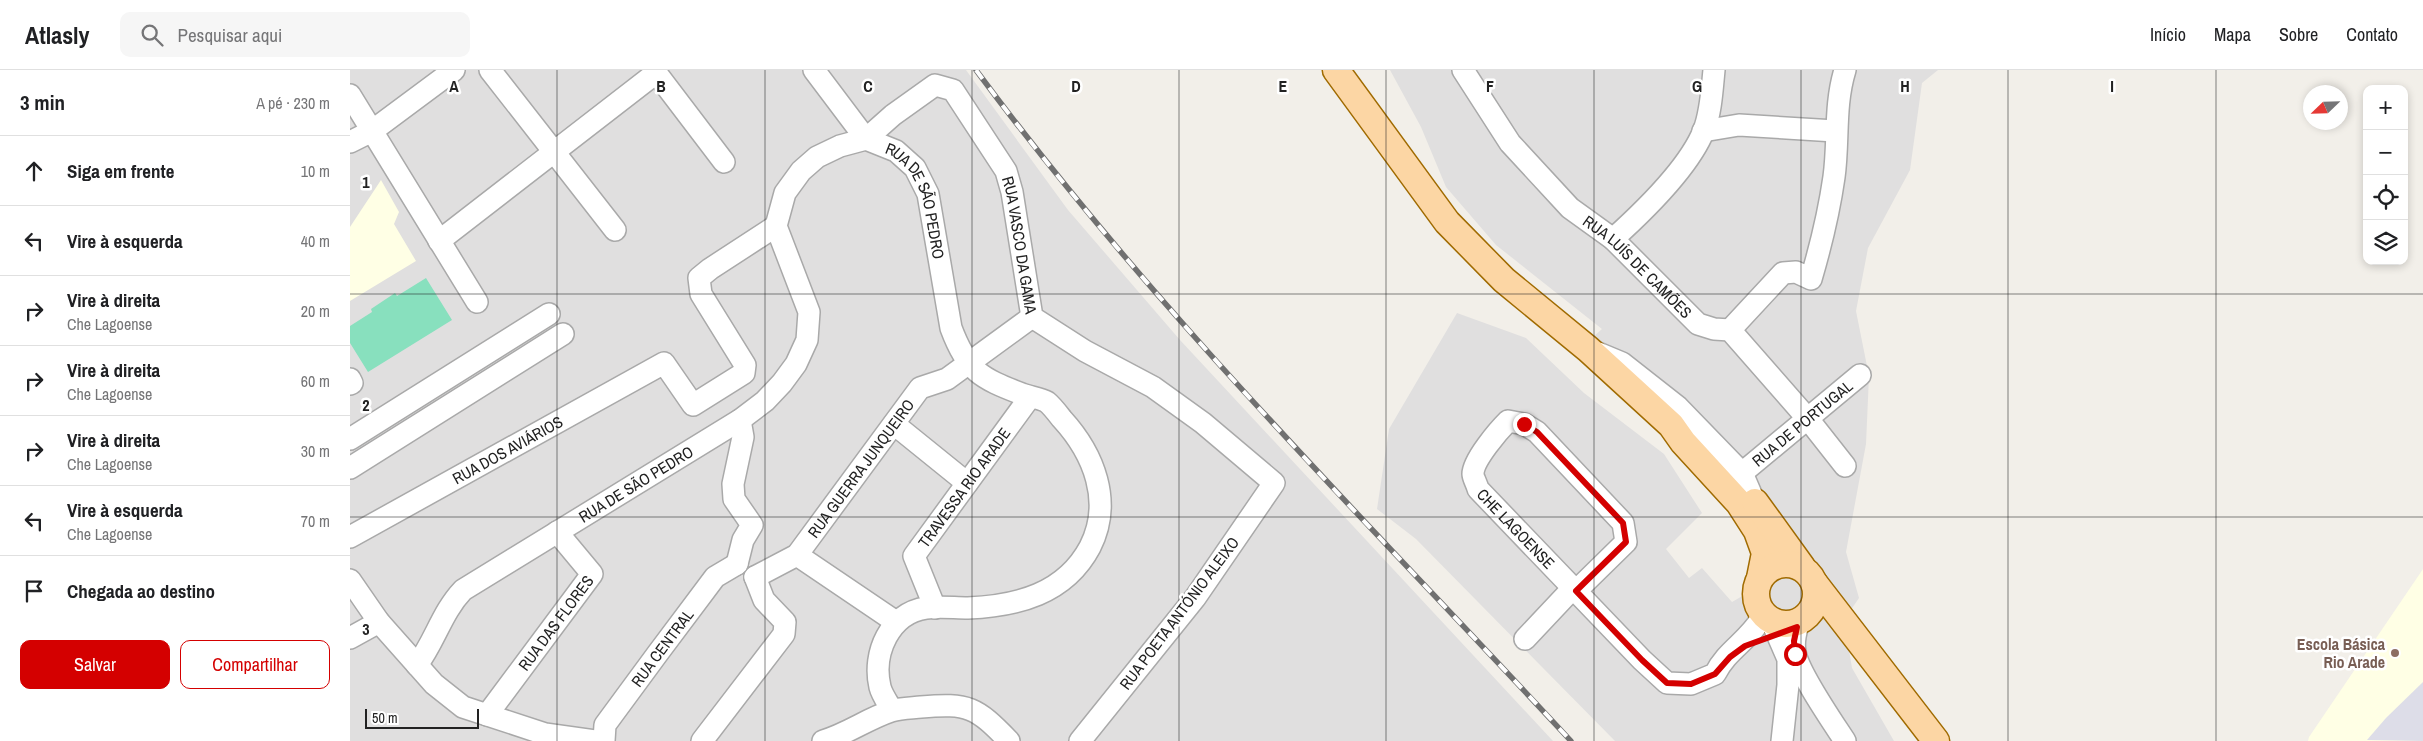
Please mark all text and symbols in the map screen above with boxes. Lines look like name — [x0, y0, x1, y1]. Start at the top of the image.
search box — [120, 12, 470, 57]
text: Atlasly — [25, 19, 90, 51]
icon: search — [138, 21, 166, 49]
text: Pesquisar aqui — [178, 22, 282, 48]
text: Início — [2150, 22, 2186, 47]
text: Mapa — [2214, 22, 2251, 47]
text: Sobre — [2279, 22, 2318, 47]
text: Contato — [2346, 22, 2398, 47]
text: A — [449, 75, 459, 97]
text: B — [656, 75, 666, 97]
text: C — [863, 75, 873, 97]
text: D — [1071, 75, 1081, 97]
text: E — [1279, 75, 1288, 97]
text: F — [1486, 75, 1494, 97]
text: G — [1692, 75, 1702, 97]
text: H — [1900, 75, 1910, 97]
text: I — [2110, 75, 2114, 97]
north arrow — [2303, 85, 2348, 130]
map controls — [2363, 85, 2408, 265]
button: + — [2363, 85, 2408, 130]
text: 3 min — [20, 88, 65, 117]
text: A pé · 230 m — [256, 92, 330, 114]
button: − — [2363, 130, 2408, 175]
street label: RUA DE SÃO PEDRO — [882, 137, 950, 261]
icon: ahead — [20, 157, 48, 185]
text: Siga em frente — [67, 158, 174, 184]
text: 10 m — [301, 160, 330, 182]
text: 1 — [362, 171, 370, 193]
street label: RUA VASCO DA GAMA — [997, 174, 1042, 316]
button: locate — [2363, 175, 2408, 220]
street label: RUA LUÍS DE CAMÕES — [1579, 210, 1697, 323]
button: layers — [2363, 220, 2408, 265]
icon: left — [20, 227, 48, 255]
text: Vire à esquerda — [67, 228, 183, 254]
text: 40 m — [301, 230, 330, 252]
text: Vire à direita — [67, 287, 160, 313]
icon: right — [20, 297, 48, 325]
text: 20 m — [301, 300, 330, 322]
text: Che Lagoense — [67, 313, 152, 335]
text: Vire à direita — [67, 357, 160, 383]
icon: right — [20, 367, 48, 395]
text: 60 m — [301, 370, 330, 392]
street label: RUA DE PORTUGAL — [1747, 374, 1858, 471]
text: Che Lagoense — [67, 383, 152, 405]
text: 2 — [362, 394, 370, 416]
street label: RUA GUERRA JUNQUEIRO — [802, 395, 919, 542]
street label: RUA DOS AVIÁRIOS — [448, 410, 567, 489]
route end — [1513, 413, 1536, 436]
street label: TRAVESSA RIO ARADE — [913, 423, 1015, 552]
text: Vire à direita — [67, 427, 160, 453]
icon: right — [20, 437, 48, 465]
text: 30 m — [301, 440, 330, 462]
street label: RUA DE SÃO PEDRO — [574, 440, 697, 527]
text: Che Lagoense — [67, 453, 152, 475]
street label: CHE LAGOENSE — [1472, 484, 1560, 574]
text: Vire à esquerda — [67, 497, 183, 523]
icon: left — [20, 507, 48, 535]
text: 70 m — [301, 510, 330, 532]
text: Che Lagoense — [67, 523, 152, 545]
street label: RUA POETA ANTÓNIO ALEIXO — [1114, 532, 1244, 694]
street label: RUA DAS FLORES — [513, 570, 599, 675]
icon: arrive — [20, 577, 48, 605]
text: Chegada ao destino — [67, 578, 215, 604]
street label: RUA CENTRAL — [626, 604, 699, 691]
text: 3 — [362, 618, 370, 640]
place label: Escola Básica Rio Arade — [2297, 633, 2386, 673]
button: Salvar — [20, 640, 170, 689]
button: Compartilhar — [180, 640, 330, 689]
route start — [1784, 643, 1807, 666]
marker: Escola Básica Rio Arade — [2389, 647, 2401, 659]
scale bar — [365, 706, 479, 729]
text: 50 m — [372, 709, 398, 727]

